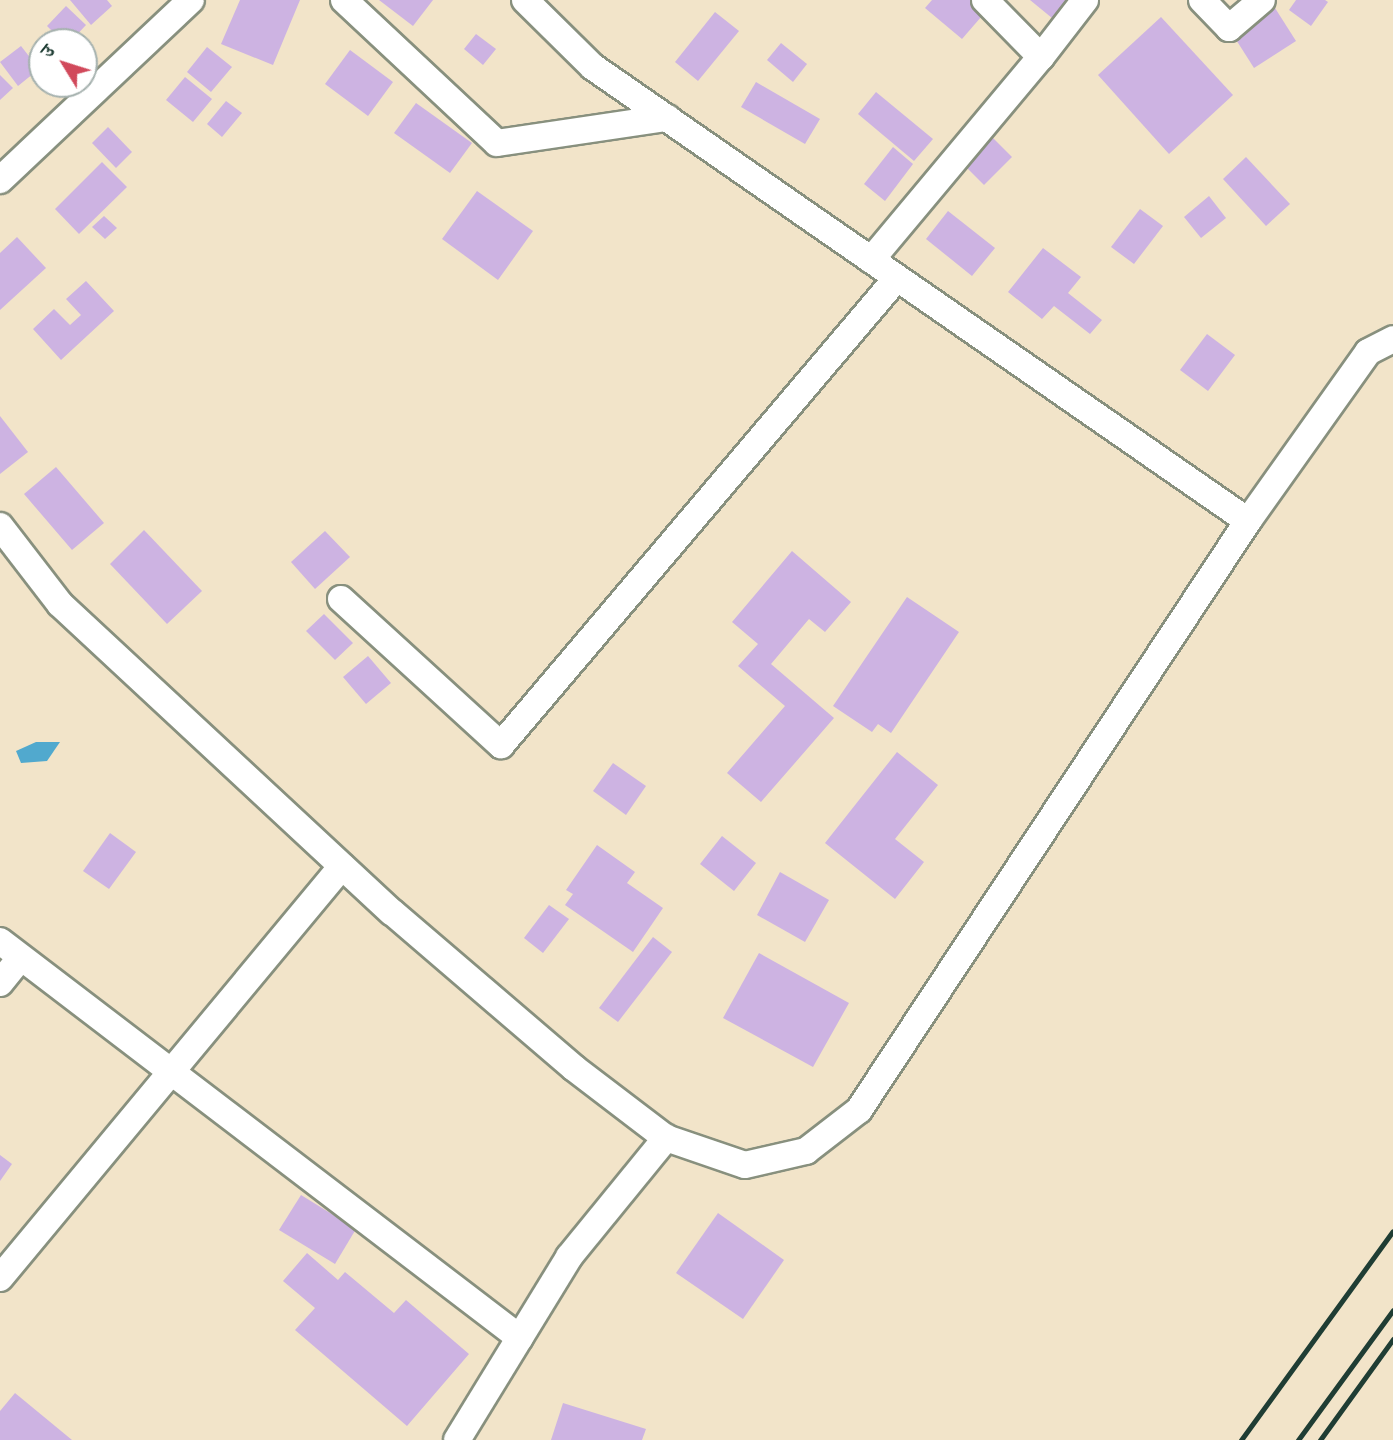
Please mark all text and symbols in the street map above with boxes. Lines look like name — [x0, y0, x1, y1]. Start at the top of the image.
north arrow — [28, 28, 98, 98]
text: उ — [35, 39, 60, 63]

